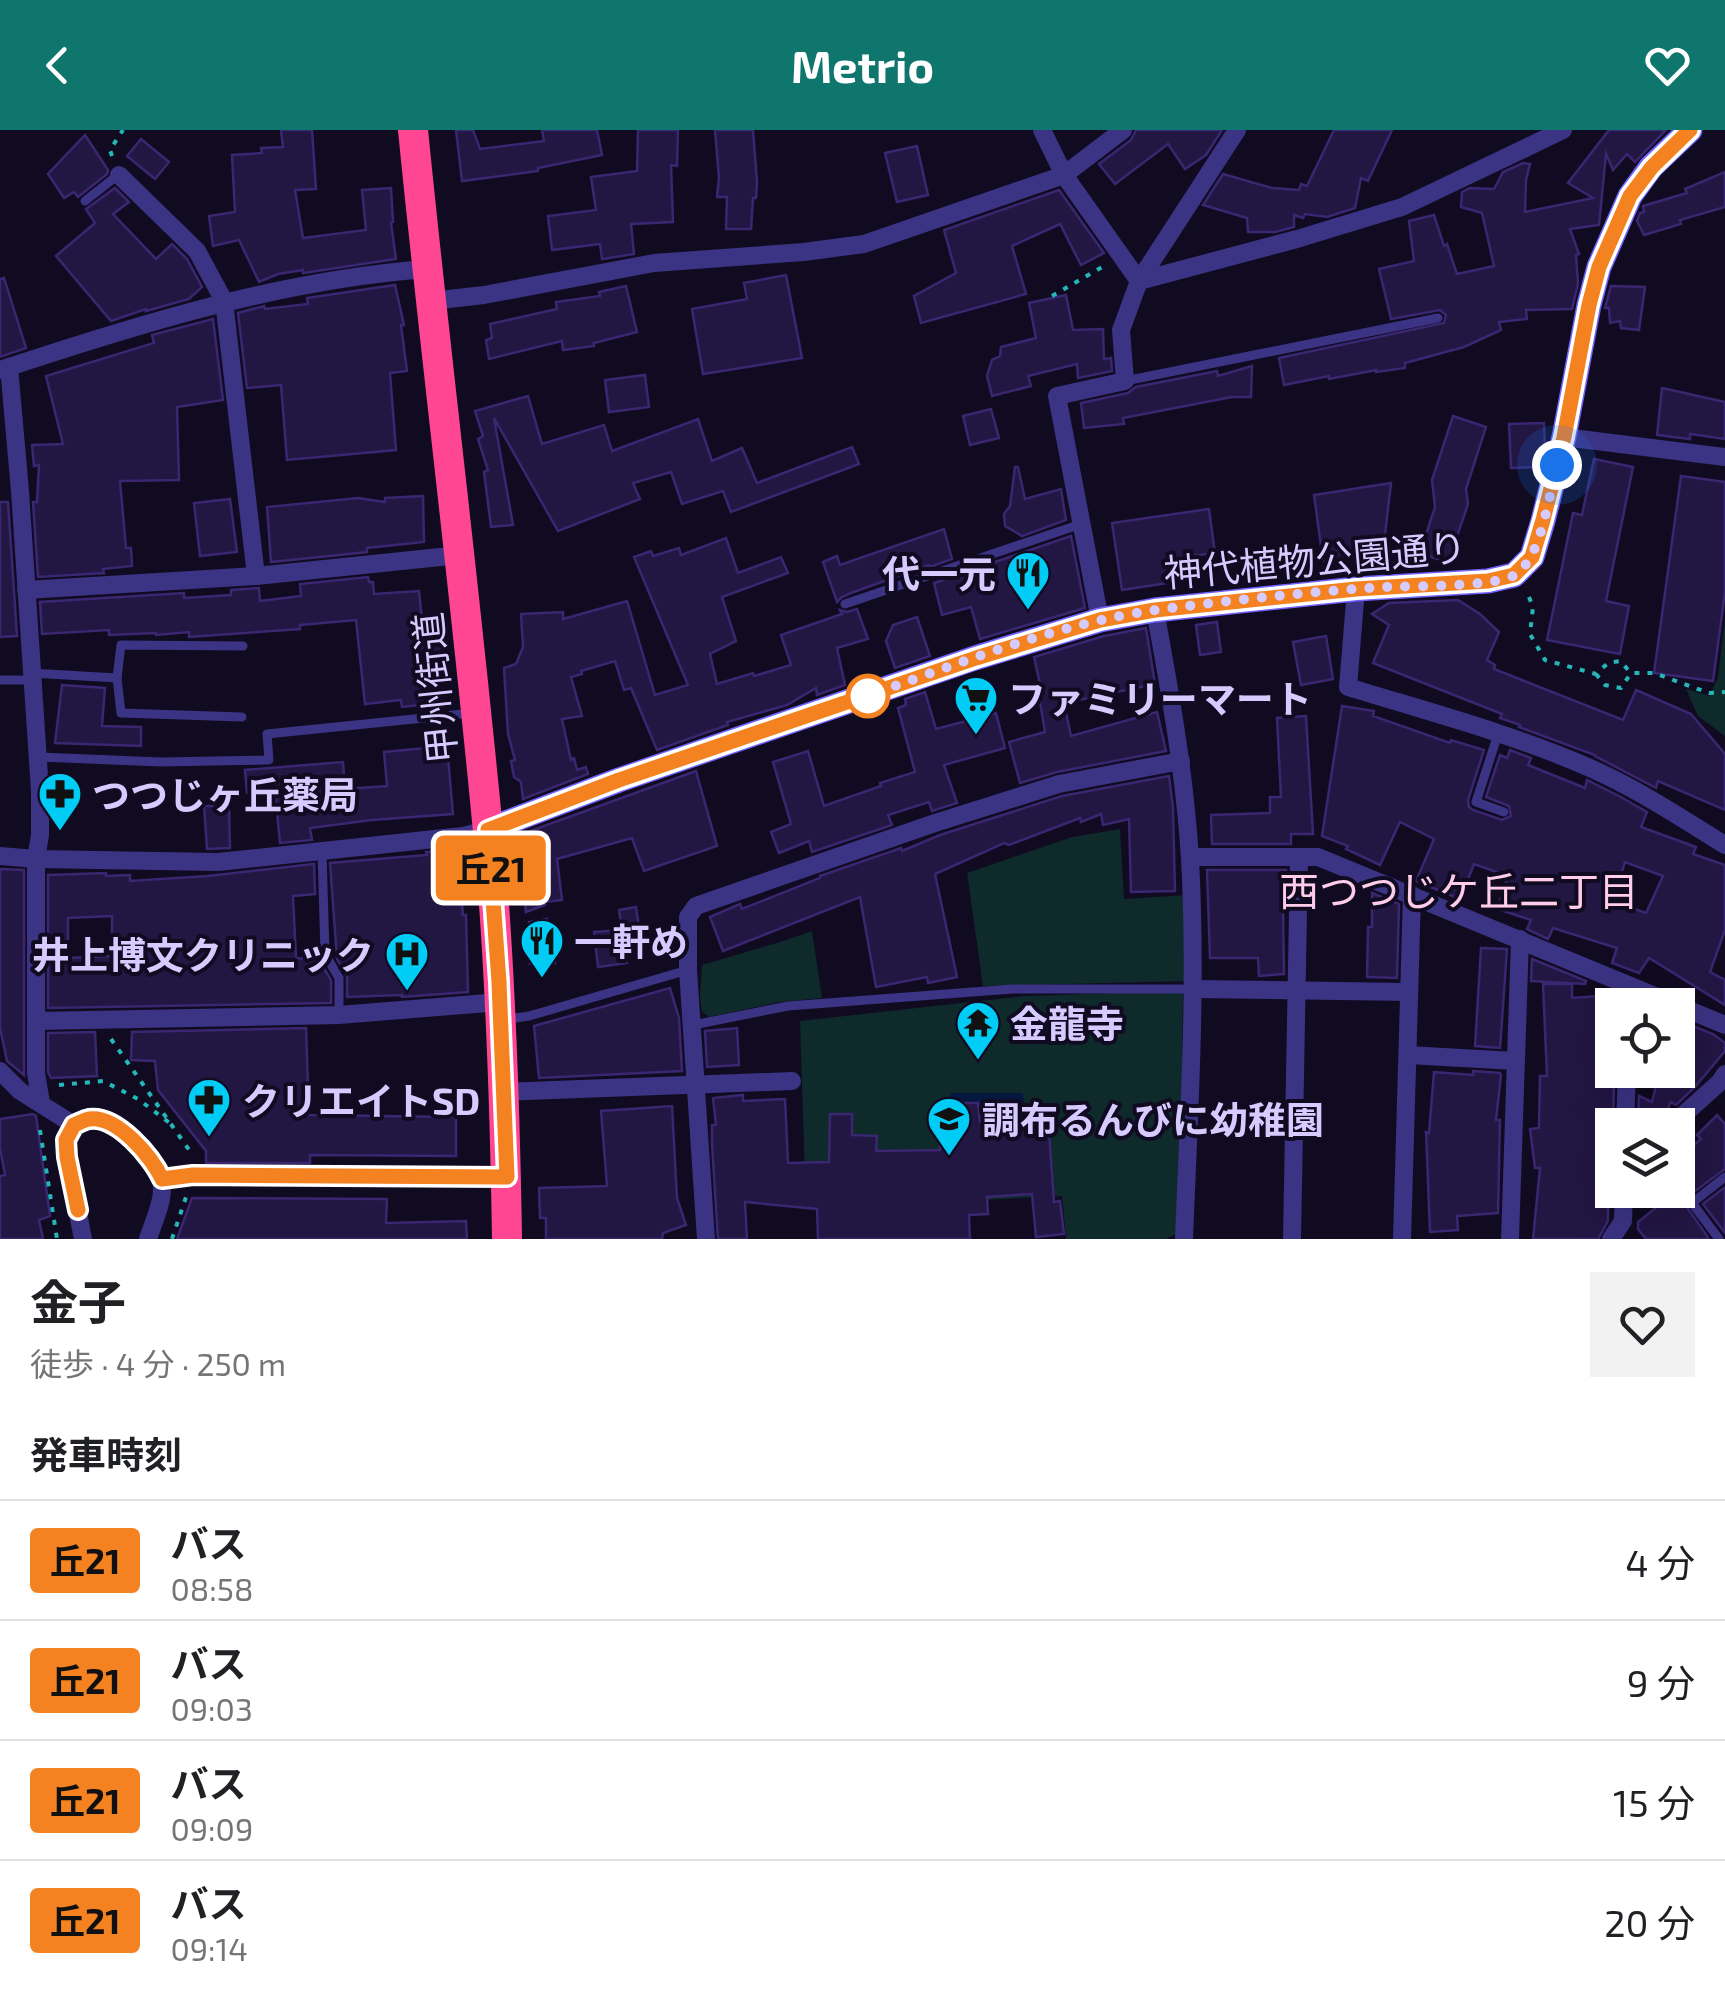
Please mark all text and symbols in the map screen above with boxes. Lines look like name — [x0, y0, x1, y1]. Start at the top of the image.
icon: back — [30, 38, 85, 93]
text: Metrio — [791, 38, 934, 92]
icon: heart — [1640, 38, 1695, 93]
your location — [1532, 440, 1582, 490]
street label: 神代植物公園通り — [1162, 523, 1468, 595]
place label: 代一元 — [882, 550, 996, 596]
restaurant icon: 代一元 — [1005, 550, 1051, 611]
street label: 甲州街道 — [403, 610, 465, 766]
unlabelled marker — [847, 675, 889, 717]
supermarket icon: ファミリーマート — [953, 675, 999, 736]
place label: ファミリーマート — [1008, 675, 1312, 721]
pharmacy icon: つつじヶ丘薬局 — [37, 771, 83, 832]
place label: つつじヶ丘薬局 — [92, 771, 358, 817]
line badge: 丘21 — [434, 836, 548, 900]
text: 丘21 — [456, 847, 526, 889]
district label: 西つつじケ丘二丁目 — [1279, 866, 1639, 914]
restaurant icon: 一軒め — [519, 918, 565, 979]
place label: 一軒め — [574, 918, 688, 964]
place label: 井上博文クリニック — [32, 931, 374, 977]
hospital icon: 井上博文クリニック — [384, 931, 430, 992]
map controls — [1595, 988, 1695, 1208]
button: locate — [1595, 988, 1695, 1088]
temple icon: 金龍寺 — [955, 1000, 1001, 1061]
place label: 金龍寺 — [1010, 1000, 1124, 1046]
pharmacy icon: クリエイトSD — [186, 1077, 232, 1138]
place label: クリエイトSD — [242, 1077, 480, 1123]
school or university icon: 調布るんびに幼稚園 — [926, 1096, 972, 1157]
place label: 調布るんびに幼稚園 — [982, 1096, 1324, 1142]
button: layers — [1595, 1108, 1695, 1208]
text: 金子 — [30, 1272, 126, 1330]
button: heart — [1590, 1272, 1695, 1377]
text: 徒歩 · 4 分 · 250 m — [30, 1344, 286, 1382]
text: 発車時刻 — [30, 1431, 182, 1477]
text: バス — [170, 1520, 246, 1566]
text: 丘21 — [50, 1539, 120, 1581]
text: 4 分 — [1625, 1539, 1695, 1585]
text: 08:58 — [170, 1569, 253, 1607]
text: バス — [170, 1640, 246, 1686]
text: 丘21 — [50, 1659, 120, 1701]
text: 9 分 — [1627, 1659, 1695, 1705]
text: 09:03 — [170, 1689, 253, 1727]
text: バス — [170, 1760, 246, 1806]
text: 丘21 — [50, 1779, 120, 1821]
text: 15 分 — [1613, 1779, 1695, 1825]
text: 09:09 — [170, 1809, 253, 1847]
text: バス — [170, 1880, 246, 1926]
text: 丘21 — [50, 1899, 120, 1941]
text: 20 分 — [1604, 1899, 1695, 1945]
text: 09:14 — [170, 1929, 248, 1967]

